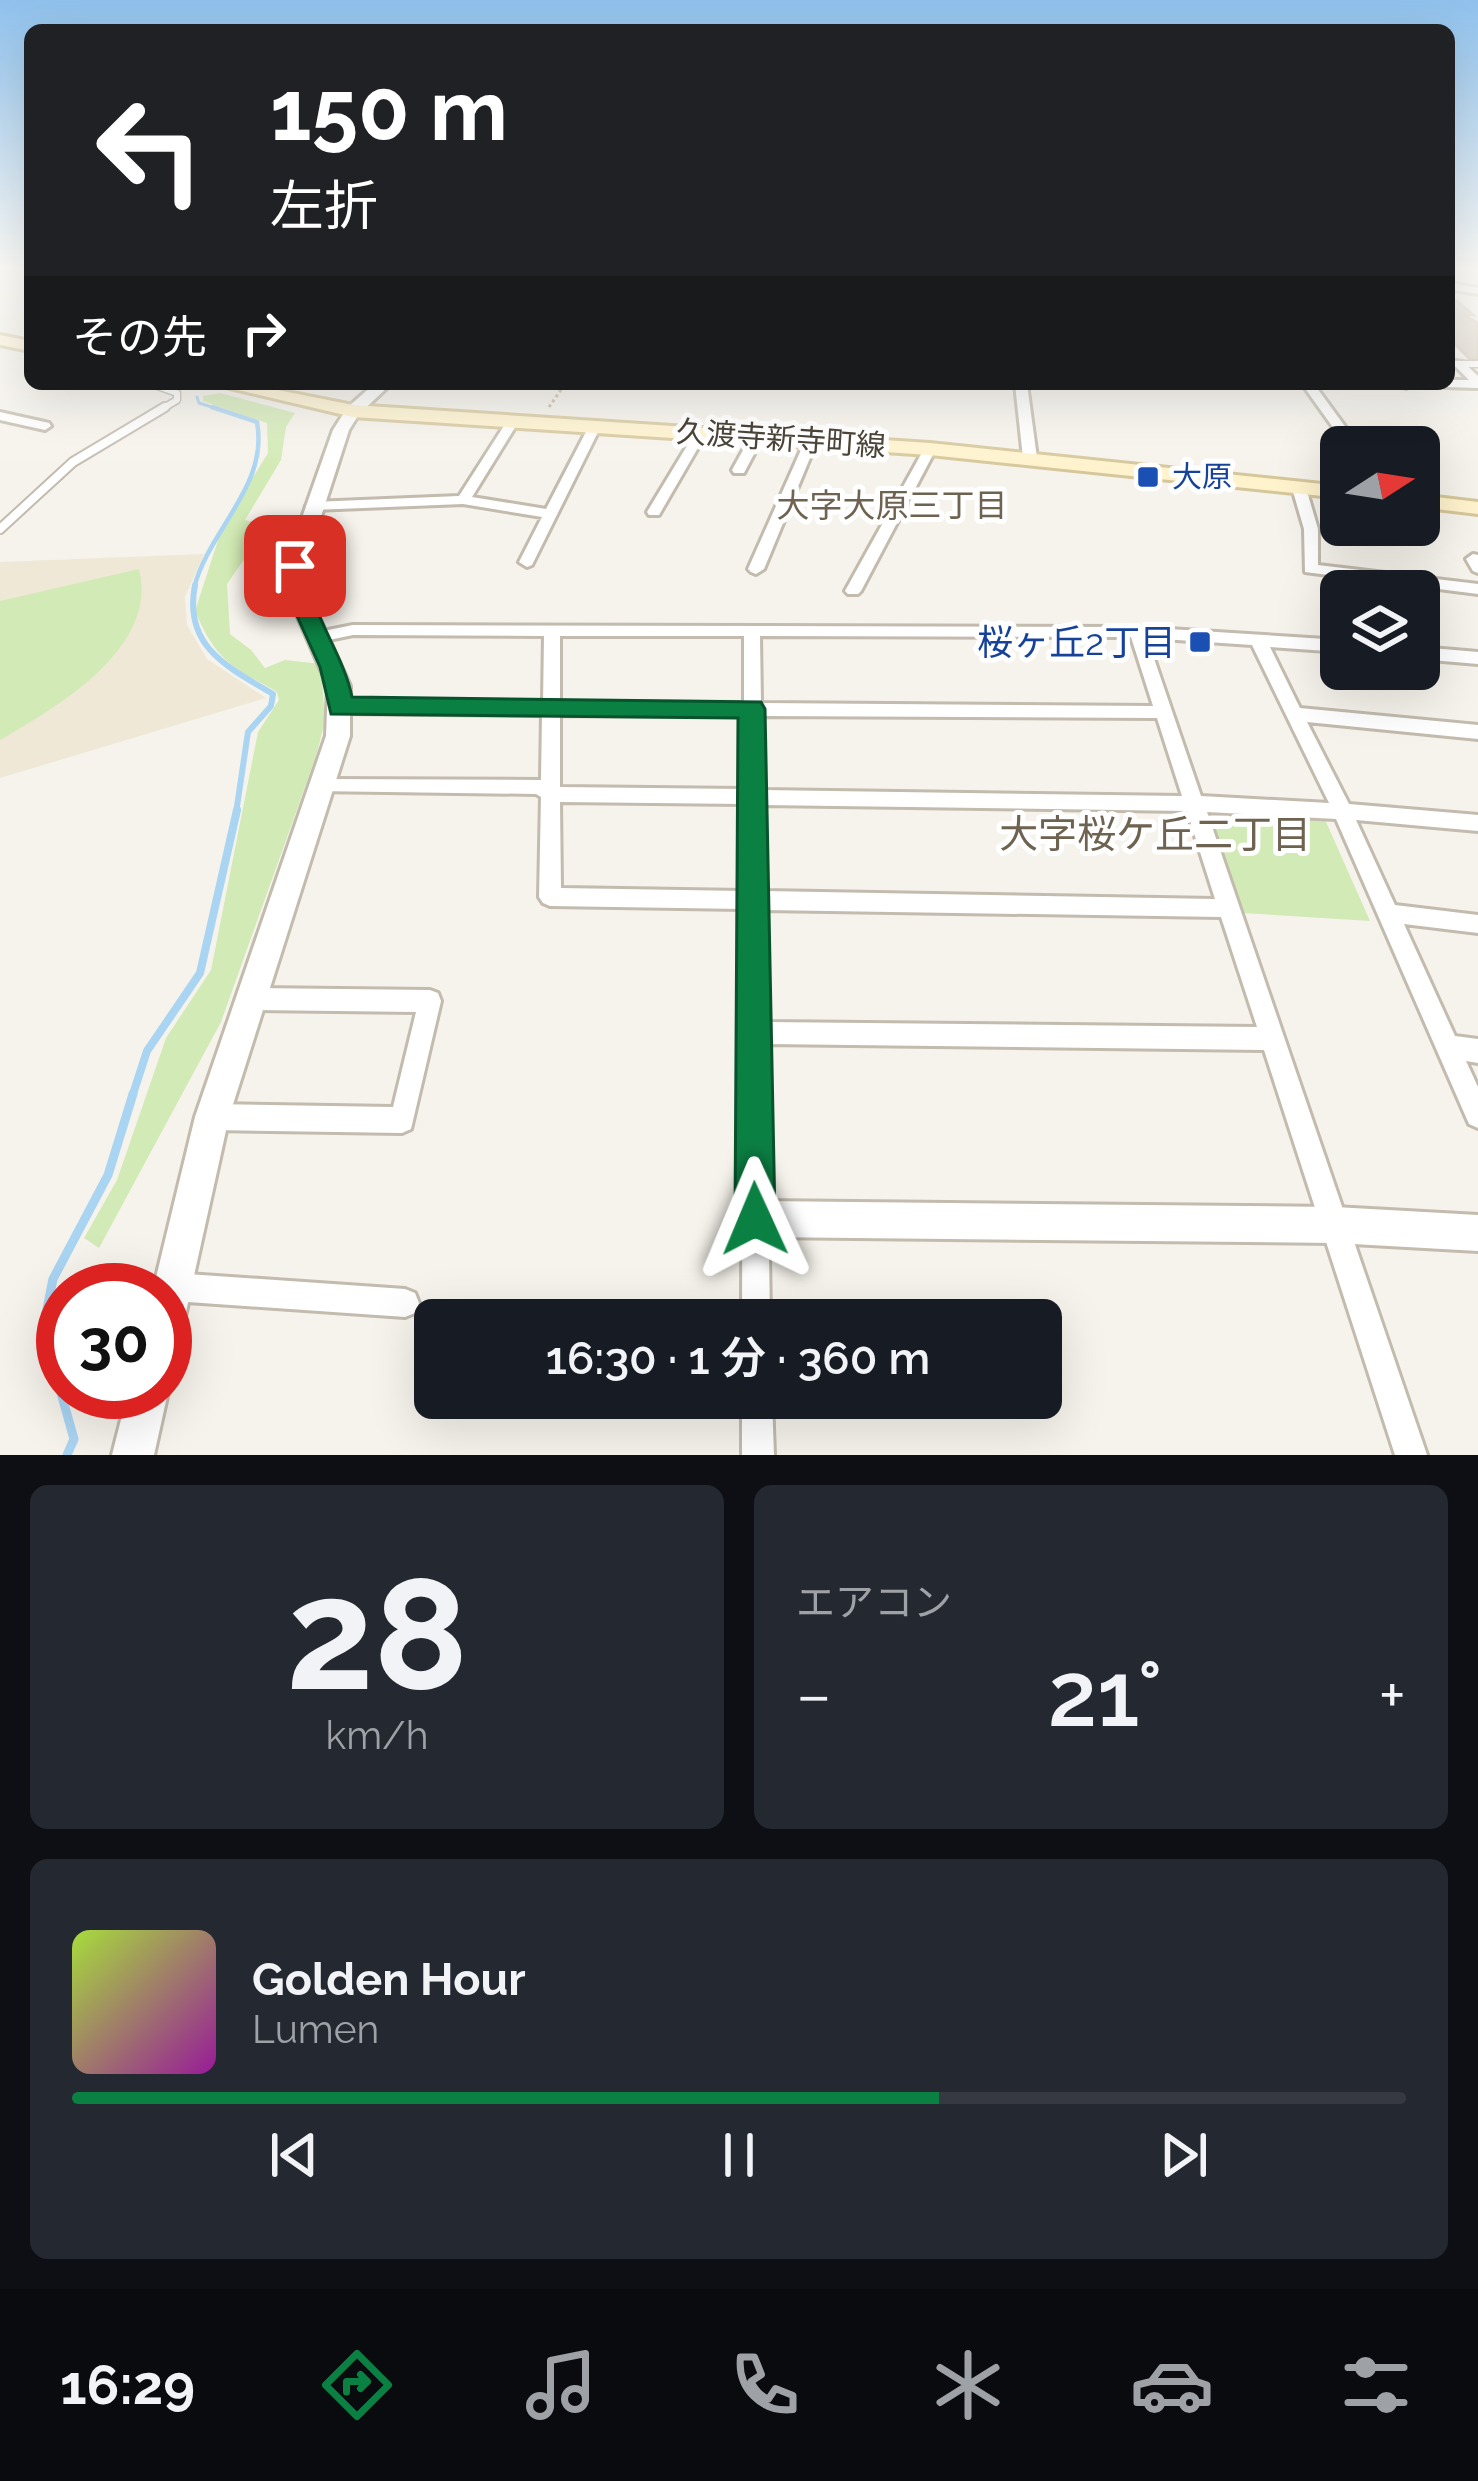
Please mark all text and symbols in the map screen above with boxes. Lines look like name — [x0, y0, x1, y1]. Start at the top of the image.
text: 150 m — [270, 61, 508, 160]
icon: left — [72, 72, 228, 228]
text: 左折 — [270, 174, 378, 238]
icon: right — [231, 300, 297, 366]
text: その先 — [72, 311, 207, 364]
street label: 久渡寺新寺町線 — [675, 414, 887, 463]
north arrow — [1320, 426, 1440, 546]
map controls — [1320, 426, 1440, 690]
place label: 大原 — [1172, 459, 1232, 494]
marker: 大原 — [1135, 464, 1161, 490]
district label: 大字大原三丁目 — [777, 486, 1008, 525]
pin — [244, 515, 346, 617]
icon: arrive — [262, 533, 328, 599]
button: layers — [1320, 570, 1440, 690]
place label: 桜ヶ丘2丁目 — [977, 621, 1176, 663]
marker: 桜ヶ丘2丁目 — [1187, 629, 1213, 655]
district label: 大字桜ケ丘二丁目 — [999, 811, 1311, 857]
position arrow — [692, 1156, 818, 1282]
speed limit sign: 30 — [36, 1263, 192, 1419]
text: 16:30 · 1 分 · 360 m — [546, 1332, 930, 1385]
text: 28 — [286, 1542, 468, 1726]
text: エアコン — [796, 1579, 952, 1625]
text: 21° — [1048, 1641, 1163, 1747]
text: − — [796, 1656, 832, 1733]
text: + — [1379, 1656, 1406, 1733]
text: km/h — [326, 1712, 428, 1758]
text: Golden Hour — [252, 1953, 526, 2006]
text: Lumen — [252, 2006, 379, 2052]
icon: previous — [261, 2122, 327, 2188]
icon: pause — [706, 2122, 772, 2188]
icon: next — [1151, 2122, 1217, 2188]
icon: directions — [315, 2343, 399, 2427]
icon: music — [519, 2343, 603, 2427]
icon: phone — [723, 2343, 807, 2427]
icon: climate — [926, 2343, 1010, 2427]
icon: car — [1130, 2343, 1214, 2427]
icon: filters — [1334, 2343, 1418, 2427]
text: 16:29 — [60, 2353, 195, 2417]

